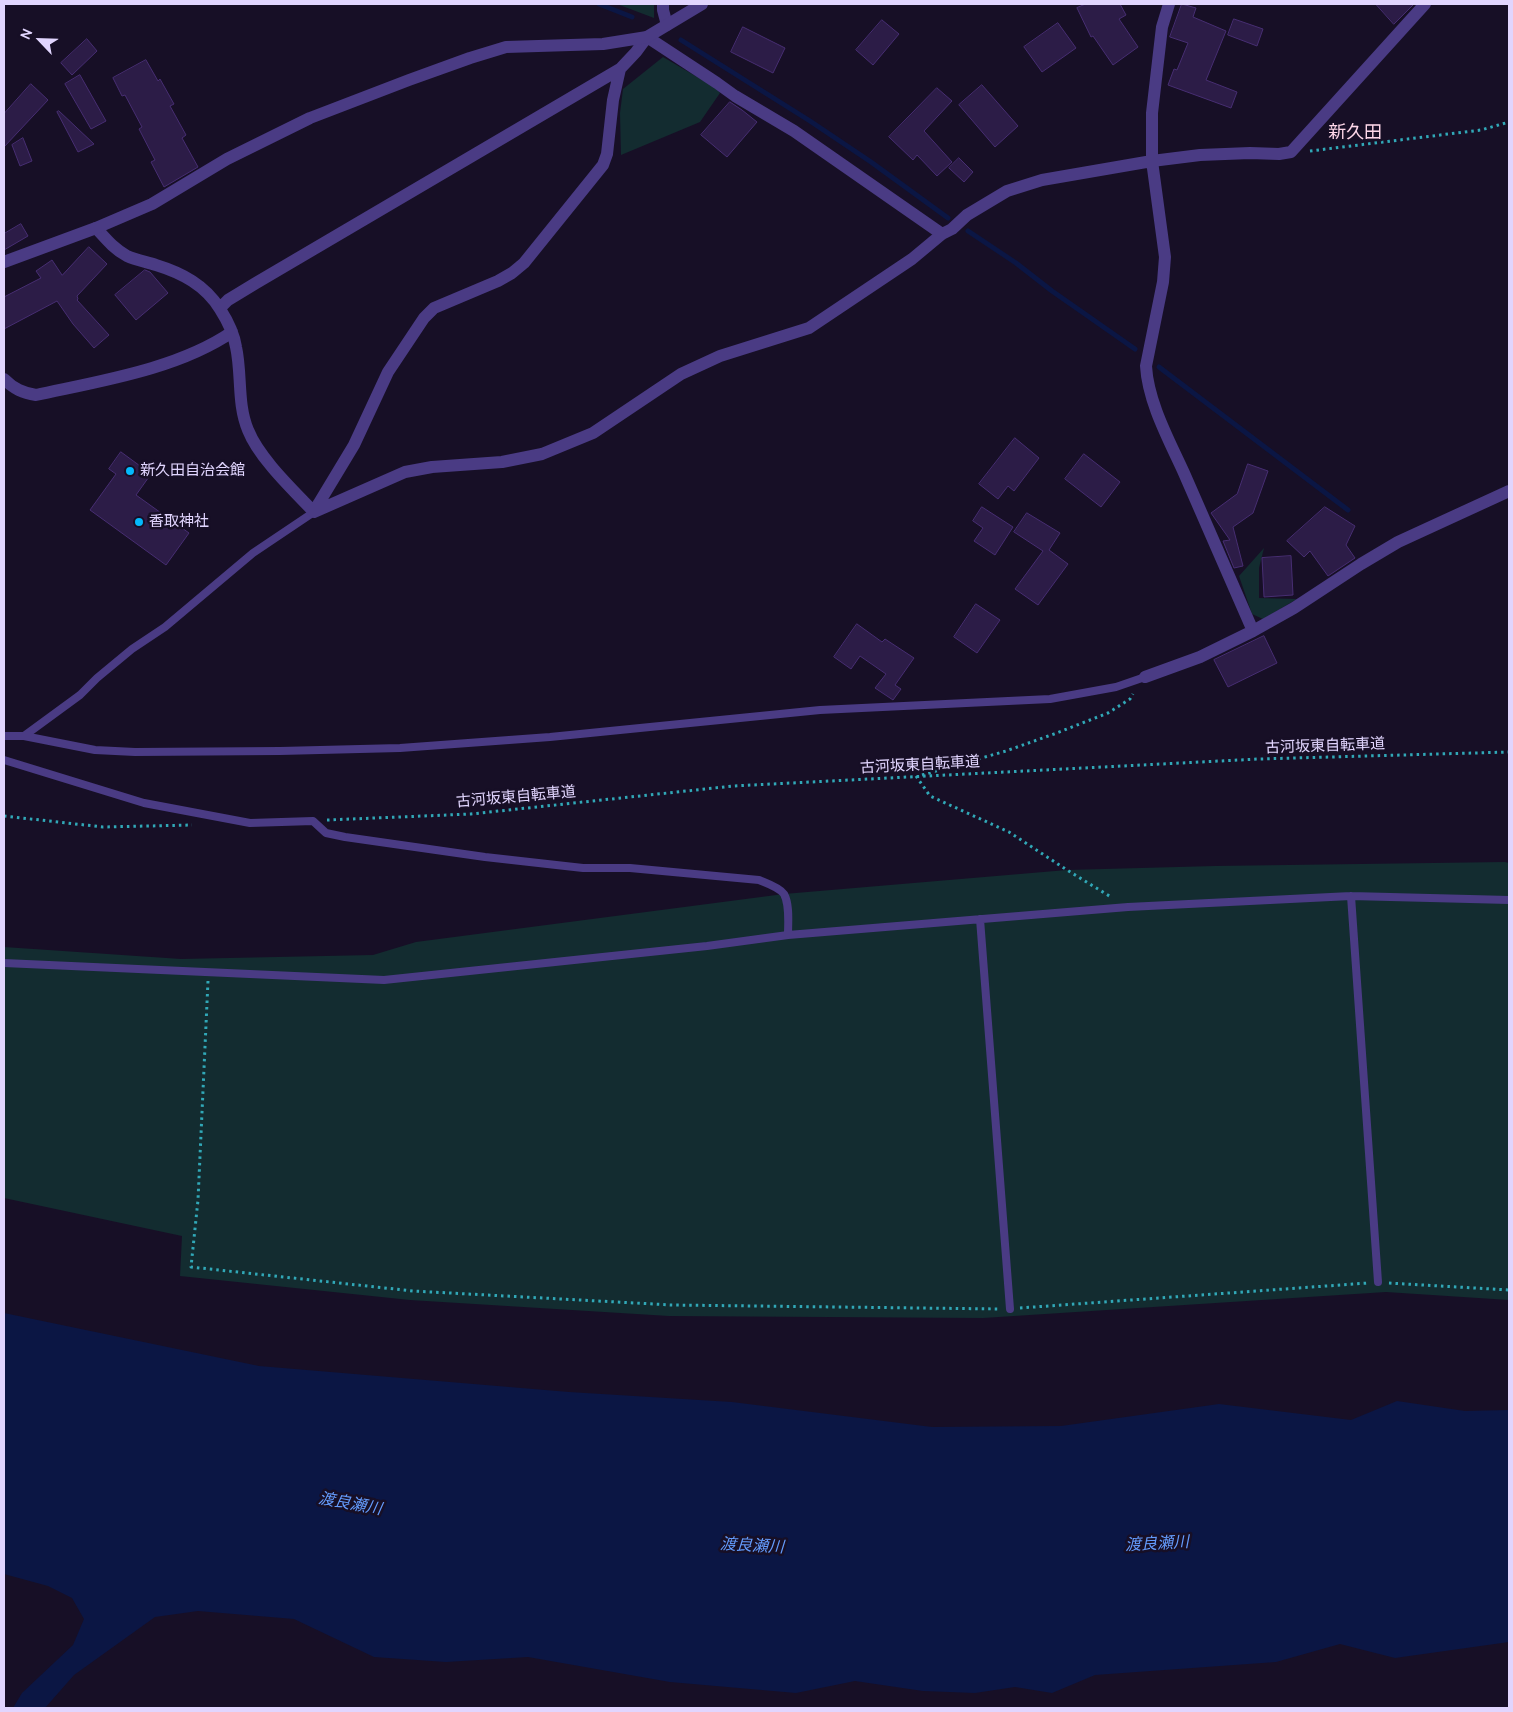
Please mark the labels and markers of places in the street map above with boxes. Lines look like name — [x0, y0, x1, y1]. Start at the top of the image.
place label: 新久田自治会館 — [140, 462, 245, 480]
marker: 新久田自治会館 — [124, 465, 136, 477]
place label: 香取神社 — [149, 513, 209, 531]
marker: 香取神社 — [133, 516, 145, 528]

